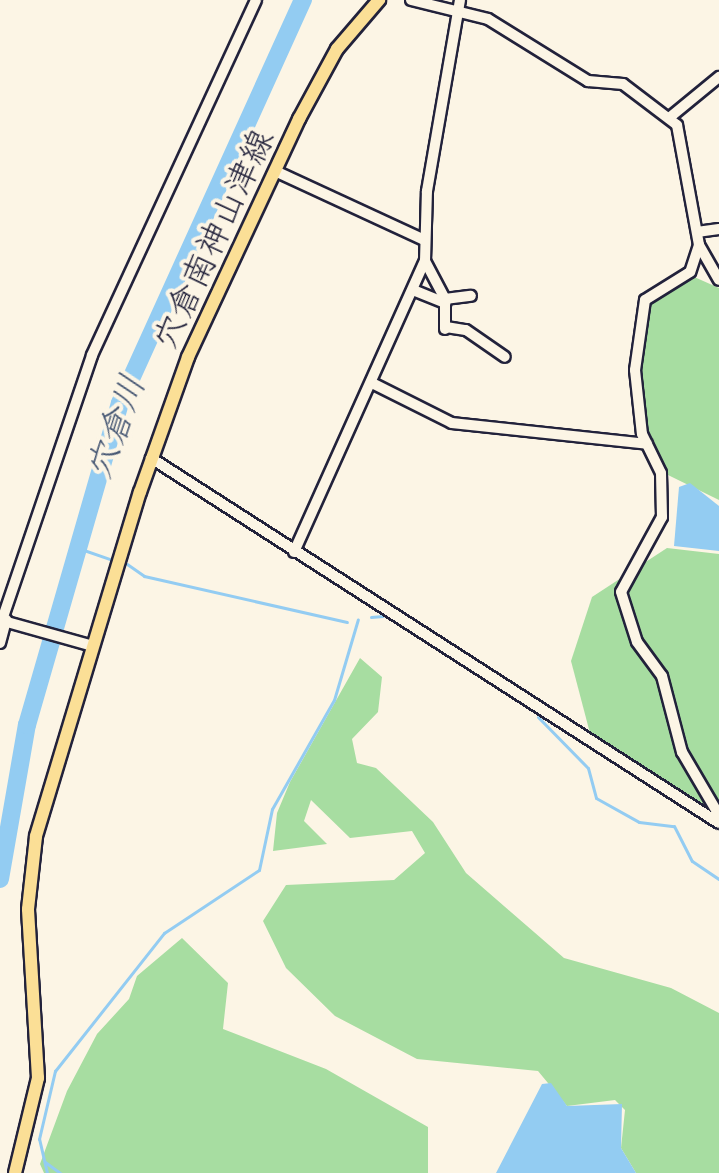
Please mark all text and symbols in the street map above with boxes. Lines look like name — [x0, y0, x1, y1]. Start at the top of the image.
street label: 穴倉南神山津線 — [144, 123, 282, 355]
water label: 穴倉川 — [76, 369, 154, 485]

